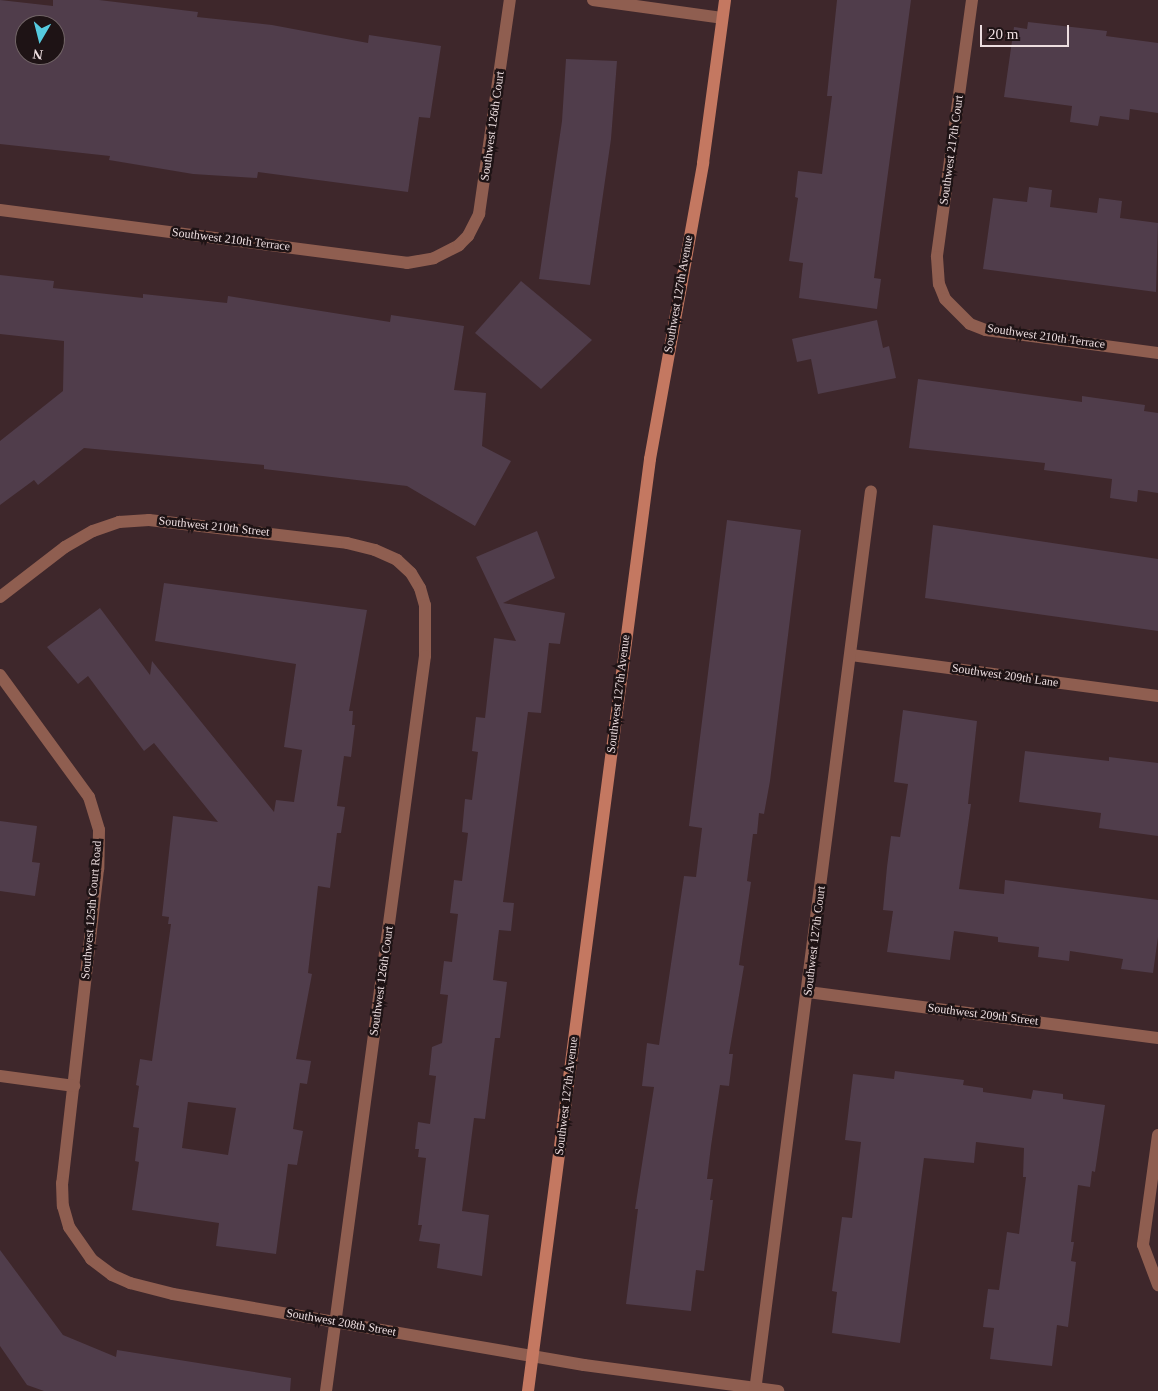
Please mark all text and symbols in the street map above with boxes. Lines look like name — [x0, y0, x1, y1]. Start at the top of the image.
north arrow — [15, 15, 65, 65]
scale bar — [983, 15, 1072, 47]
text: 20 m — [988, 26, 1018, 42]
text: N — [32, 46, 44, 62]
street label: Southwest 126th Court — [478, 70, 508, 182]
street label: Southwest 217th Court — [937, 94, 967, 206]
street label: Southwest 210th Terrace — [171, 226, 291, 254]
street label: Southwest 127th Avenue — [662, 234, 696, 354]
street label: Southwest 210th Terrace — [986, 322, 1106, 352]
street label: Southwest 210th Street — [158, 514, 270, 540]
street label: Southwest 127th Avenue — [605, 634, 633, 754]
street label: Southwest 209th Lane — [951, 661, 1059, 691]
street label: Southwest 125th Court Road — [79, 840, 105, 980]
street label: Southwest 127th Court — [801, 885, 829, 997]
street label: Southwest 126th Court — [367, 925, 397, 1037]
street label: Southwest 209th Street — [927, 1001, 1039, 1029]
street label: Southwest 127th Avenue — [553, 1036, 581, 1156]
street label: Southwest 208th Street — [285, 1306, 397, 1340]

